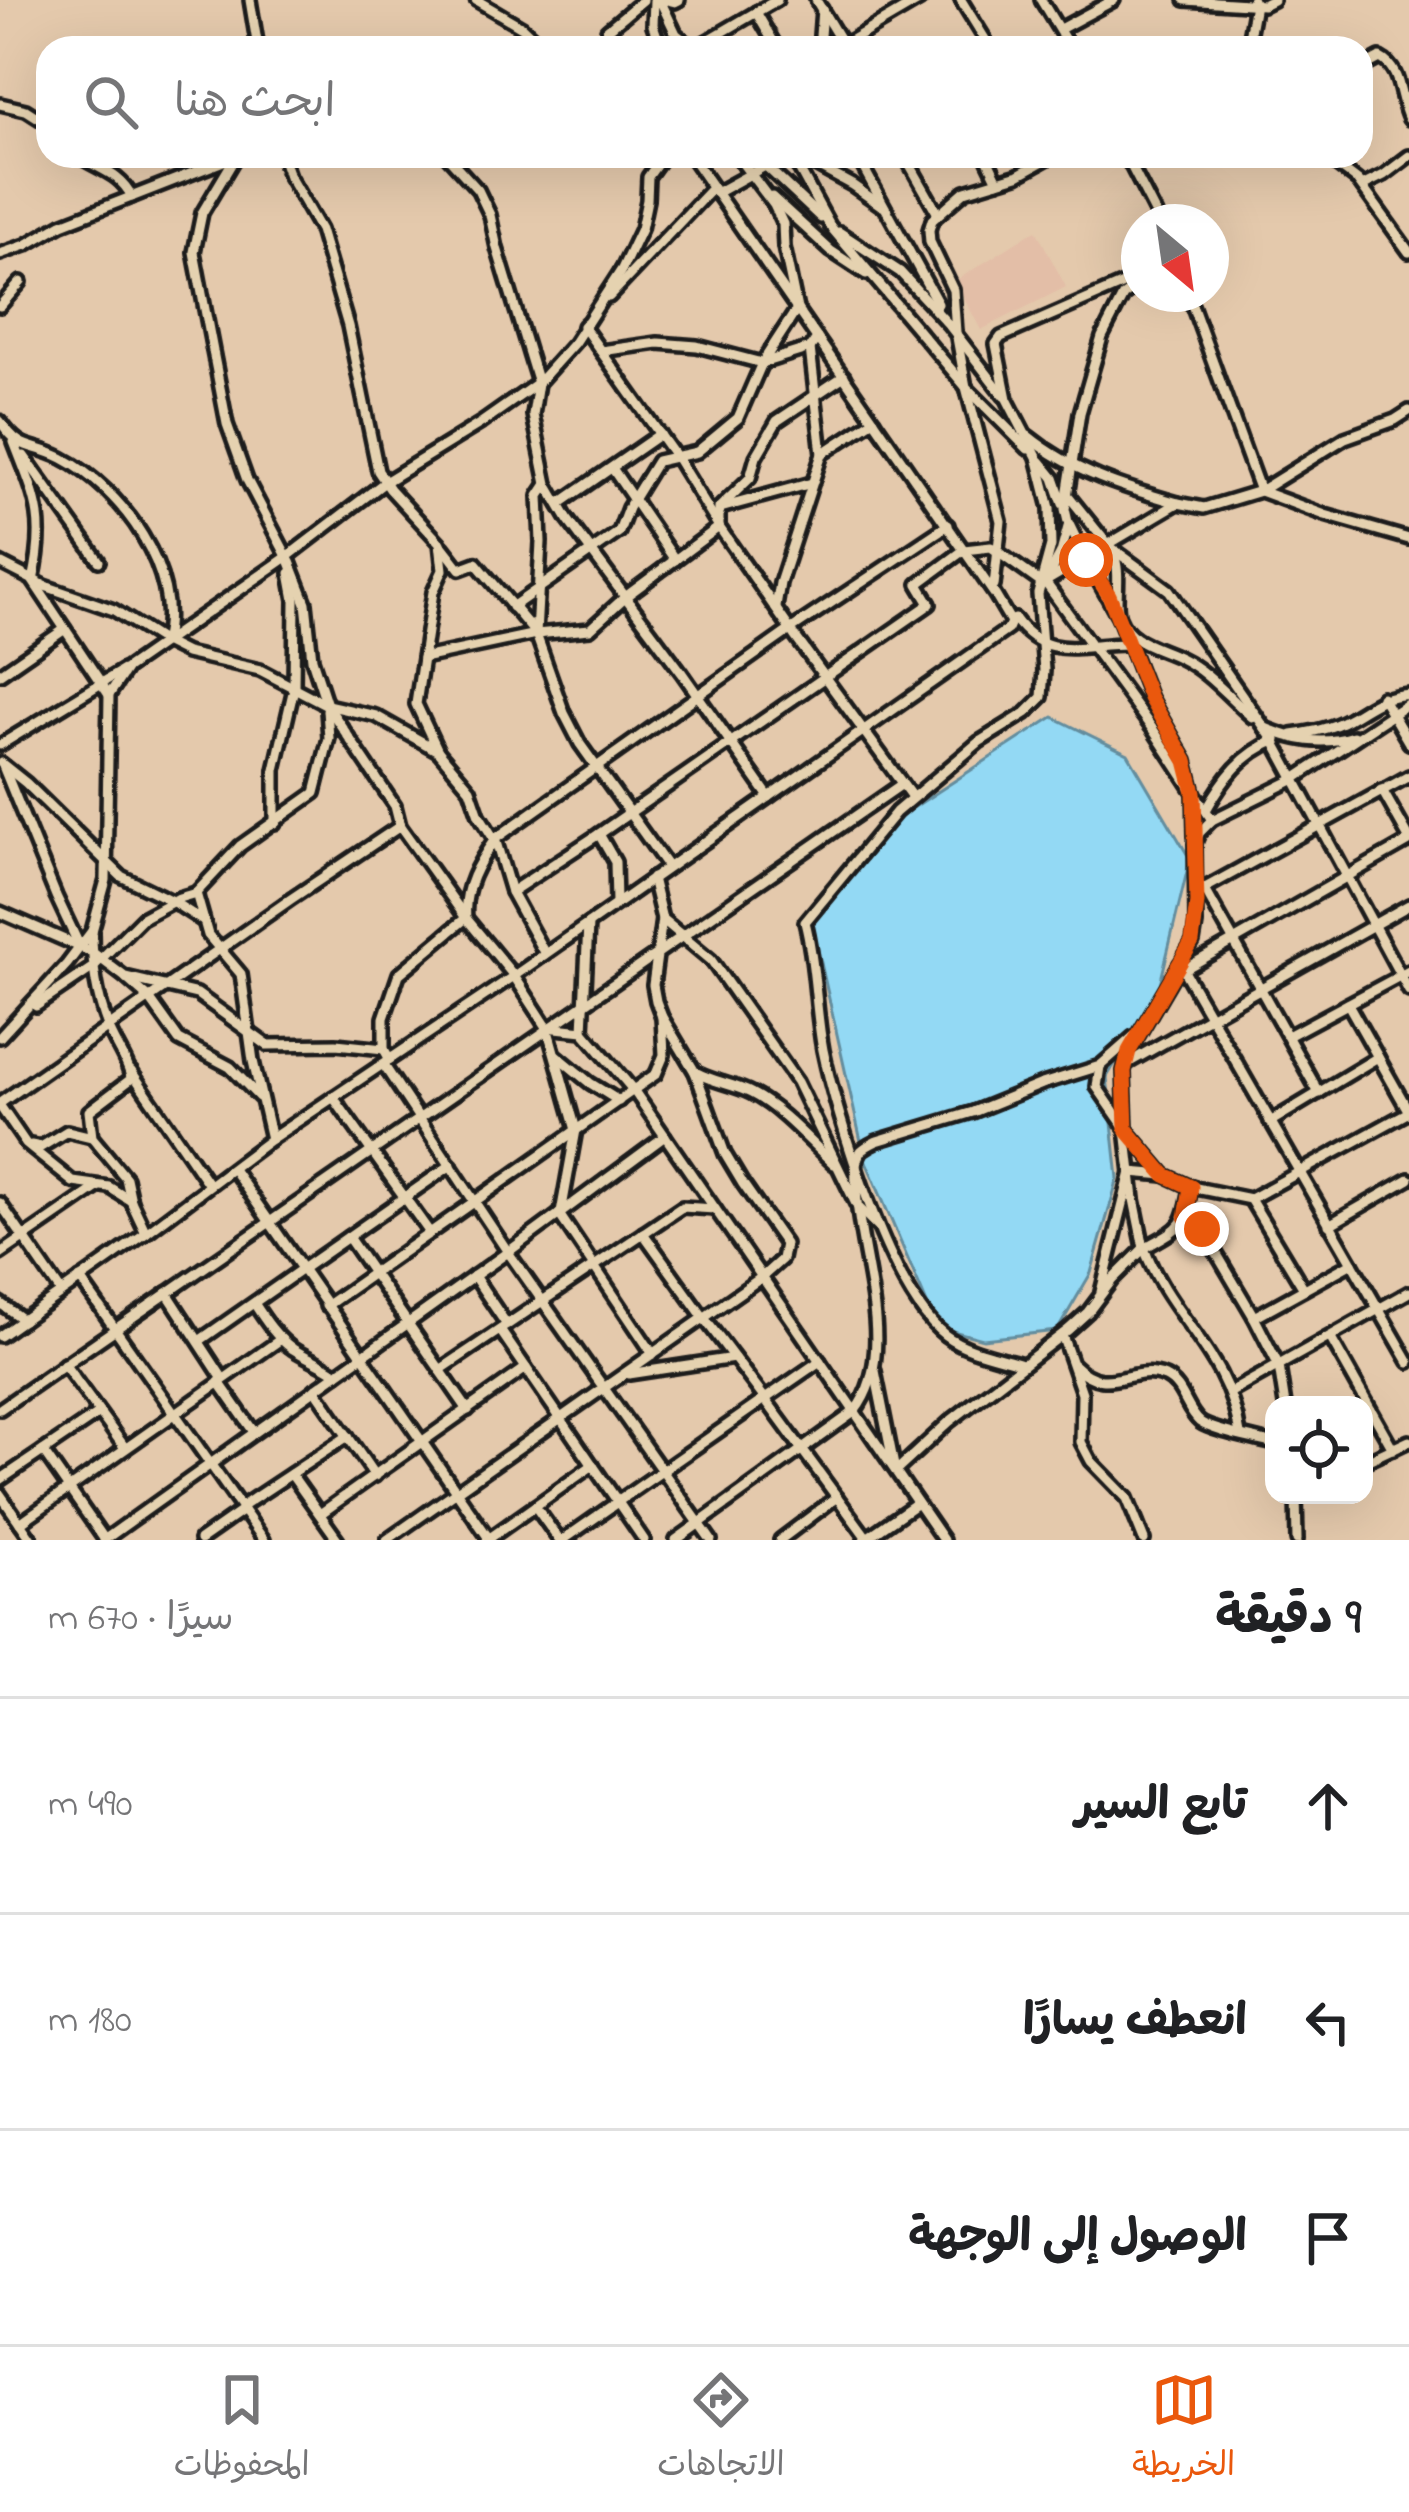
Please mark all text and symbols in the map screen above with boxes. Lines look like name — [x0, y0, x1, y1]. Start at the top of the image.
search box — [36, 36, 1373, 168]
icon: search — [78, 69, 144, 135]
text: ابحث هنا — [174, 71, 336, 137]
north arrow — [1121, 204, 1229, 312]
route start — [1059, 533, 1113, 587]
route end — [1175, 1202, 1229, 1256]
map controls — [1265, 1396, 1373, 1504]
button: locate — [1265, 1396, 1373, 1504]
text: 9 دقيقة — [1215, 1582, 1361, 1657]
text: سيرًا · 670 m — [48, 1591, 234, 1648]
icon: ahead — [1295, 1773, 1361, 1839]
text: تابع السير — [1075, 1774, 1247, 1840]
text: 490 m — [48, 1777, 133, 1834]
icon: left — [1295, 1989, 1361, 2055]
text: انعطف يسارًا — [1023, 1990, 1247, 2056]
text: 180 m — [48, 1993, 132, 2050]
icon: arrive — [1295, 2205, 1361, 2271]
text: الوصول إلى الوجهة — [908, 2206, 1247, 2272]
tab: المحفوظات — [174, 2367, 310, 2493]
tab: الاتجاهات — [657, 2367, 785, 2493]
tab: الخريطة — [1132, 2367, 1235, 2493]

